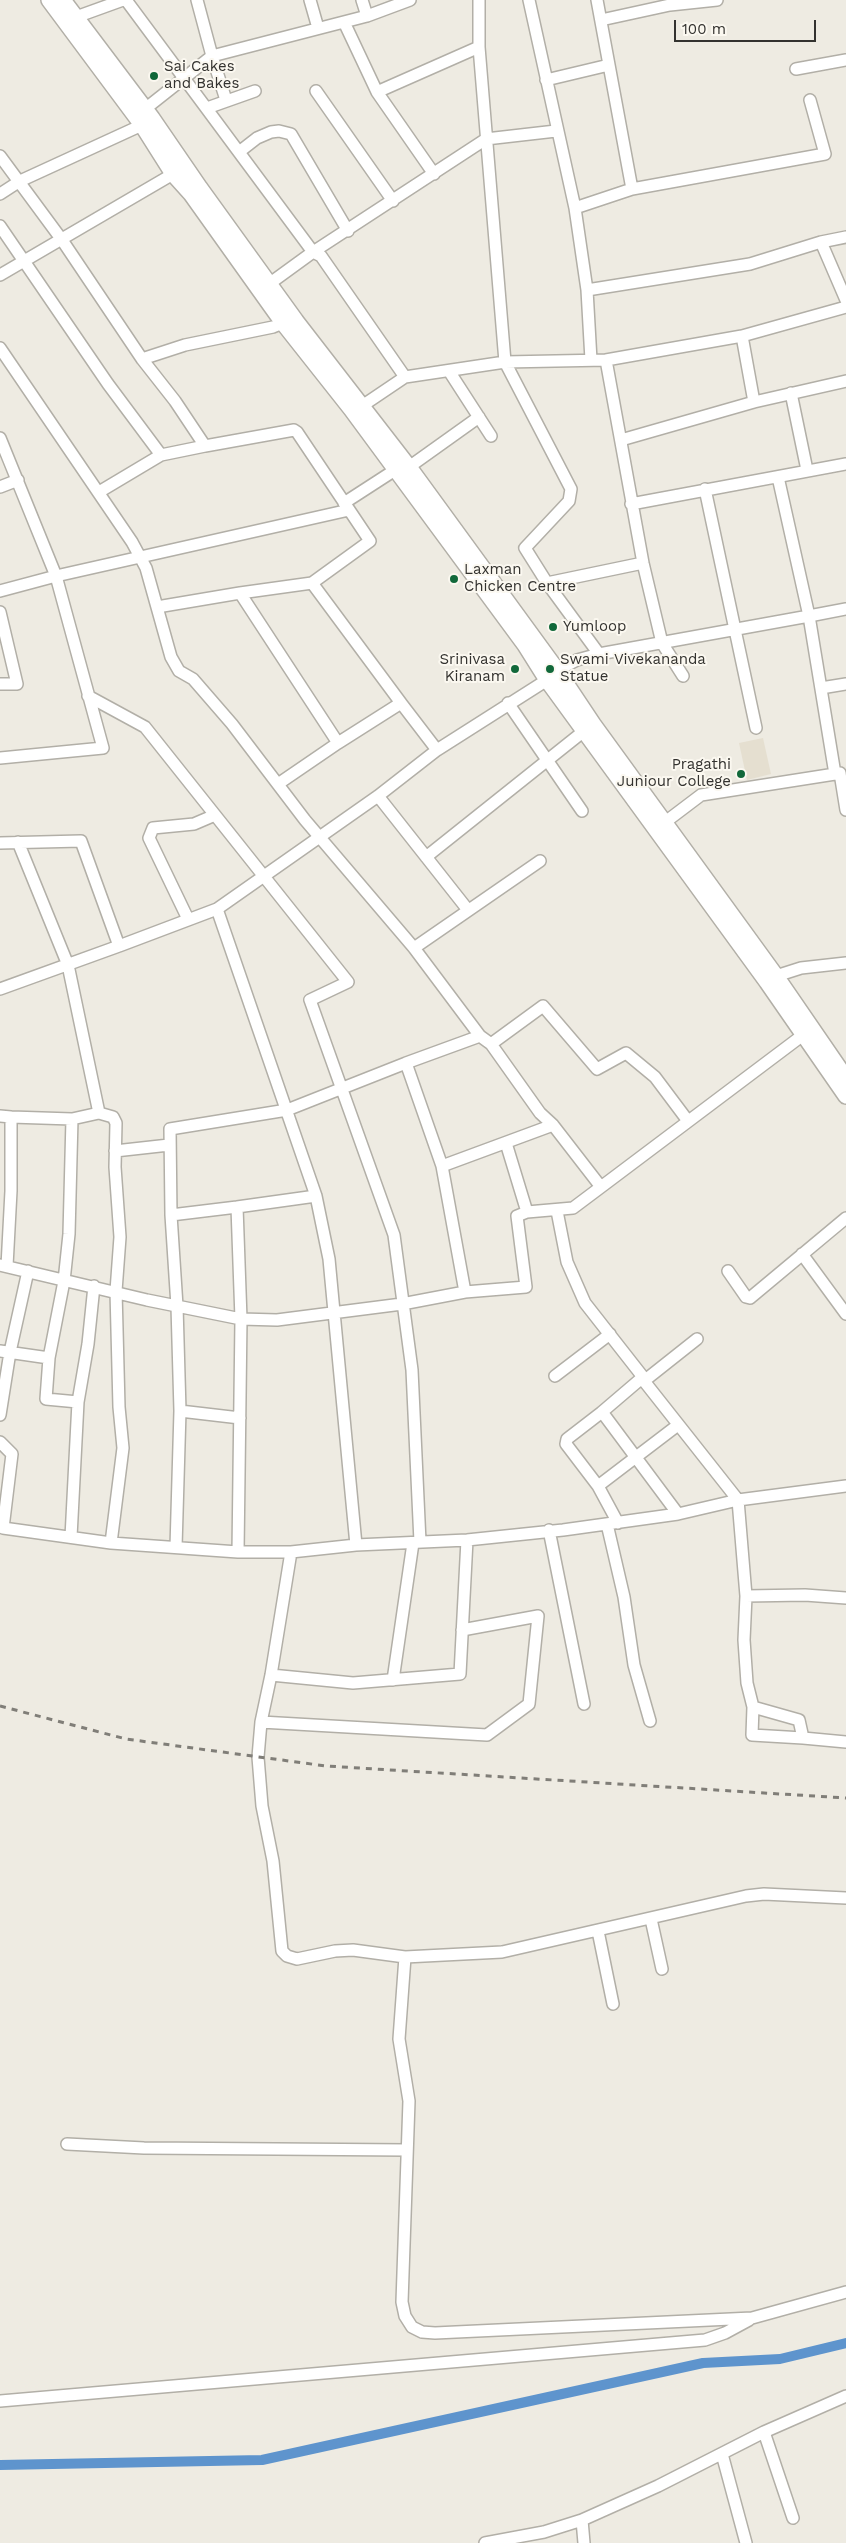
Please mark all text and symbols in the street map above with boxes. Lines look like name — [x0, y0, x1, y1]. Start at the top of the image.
scale bar — [676, 10, 818, 42]
text: 100 m — [682, 20, 726, 38]
place label: Sai Cakes and Bakes — [164, 58, 239, 93]
marker: Sai Cakes and Bakes — [148, 70, 160, 82]
place label: Laxman Chicken Centre — [464, 561, 576, 596]
marker: Laxman Chicken Centre — [448, 573, 460, 585]
place label: Yumloop — [563, 618, 626, 636]
marker: Yumloop — [547, 621, 559, 633]
place label: Srinivasa Kiranam — [440, 651, 505, 686]
place label: Swami Vivekananda Statue — [560, 651, 706, 686]
marker: Srinivasa Kiranam — [509, 663, 521, 675]
marker: Swami Vivekananda Statue — [544, 663, 556, 675]
place label: Pragathi Juniour College — [617, 756, 731, 791]
marker: Pragathi Juniour College — [735, 768, 747, 780]

